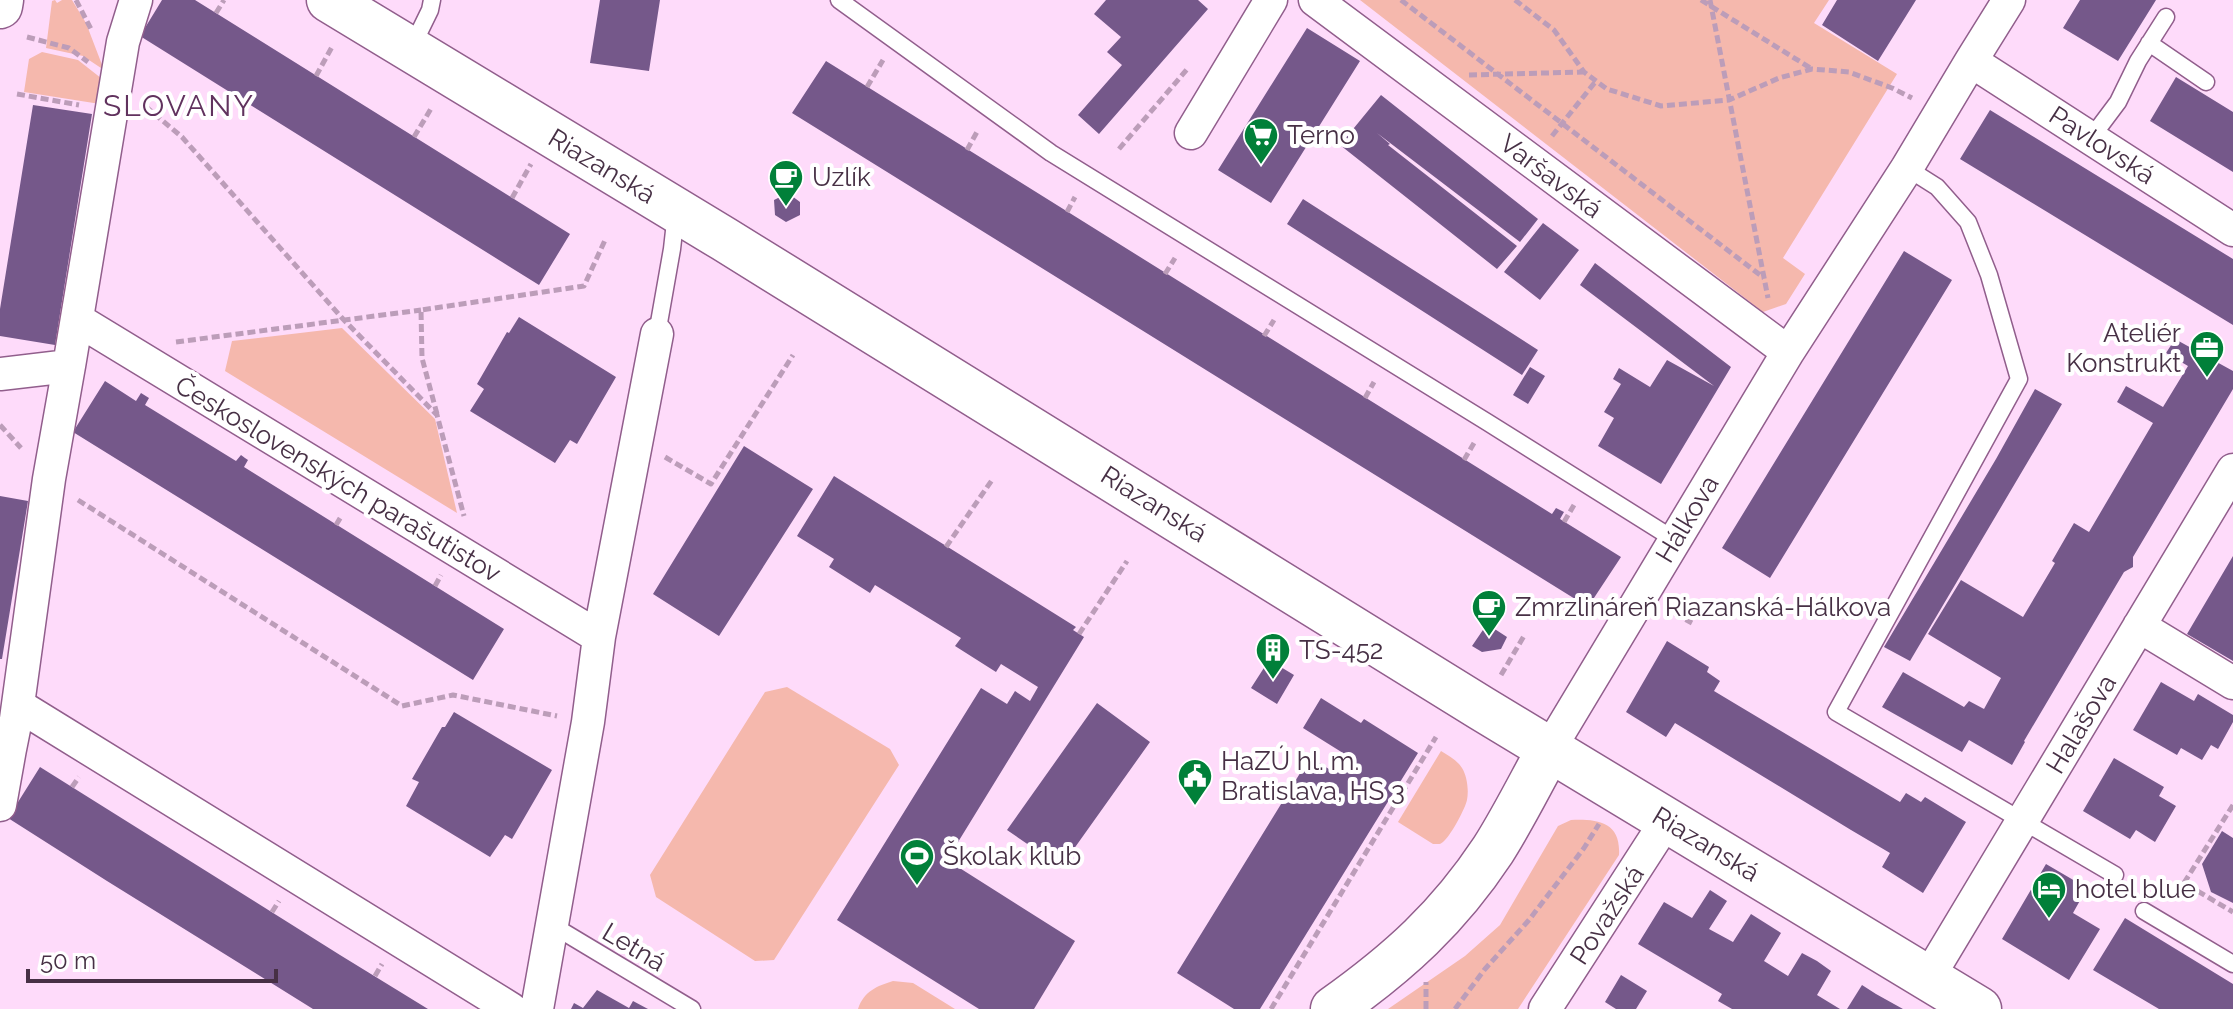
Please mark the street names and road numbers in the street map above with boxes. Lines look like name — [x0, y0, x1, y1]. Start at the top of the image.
street label: Pavlovská — [2044, 100, 2160, 190]
street label: Riazanská — [543, 122, 661, 210]
street label: Varšavská — [1494, 128, 1608, 224]
street label: Československých parašutistov — [170, 369, 507, 588]
street label: Riazanská — [1095, 460, 1213, 548]
street label: Hálkova — [1649, 470, 1725, 568]
street label: Halašova — [2040, 669, 2122, 779]
street label: Riazanská — [1647, 800, 1765, 888]
street label: Považská — [1564, 860, 1650, 970]
street label: Letná — [597, 917, 671, 977]

